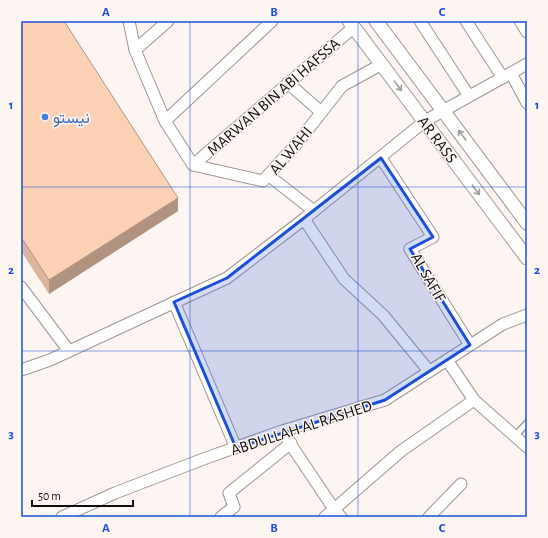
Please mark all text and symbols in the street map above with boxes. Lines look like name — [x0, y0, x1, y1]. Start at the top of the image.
text: A — [102, 6, 110, 19]
text: B — [270, 6, 278, 19]
text: C — [439, 6, 446, 19]
street label: MARWAN BIN ABI HAFSSA — [204, 35, 343, 159]
one-way arrow — [394, 80, 402, 91]
text: 1 — [9, 99, 13, 112]
text: 1 — [535, 99, 539, 112]
place label: نيستو — [53, 110, 90, 128]
marker: نيستو — [40, 112, 50, 122]
street label: AR RASS — [415, 113, 460, 166]
street label: AL WAHI — [266, 124, 315, 178]
one-way arrow — [457, 130, 466, 141]
one-way arrow — [472, 184, 480, 195]
street label: AL SAFIF — [408, 250, 449, 306]
text: 2 — [8, 264, 14, 277]
text: 2 — [534, 264, 540, 277]
street label: ABDULLAH AL RASHED — [229, 398, 374, 458]
text: 3 — [8, 428, 14, 441]
text: 3 — [534, 428, 540, 441]
scale bar — [32, 482, 133, 508]
text: 50 m — [38, 490, 61, 502]
text: A — [102, 522, 110, 535]
text: B — [270, 522, 278, 535]
text: C — [439, 522, 446, 535]

